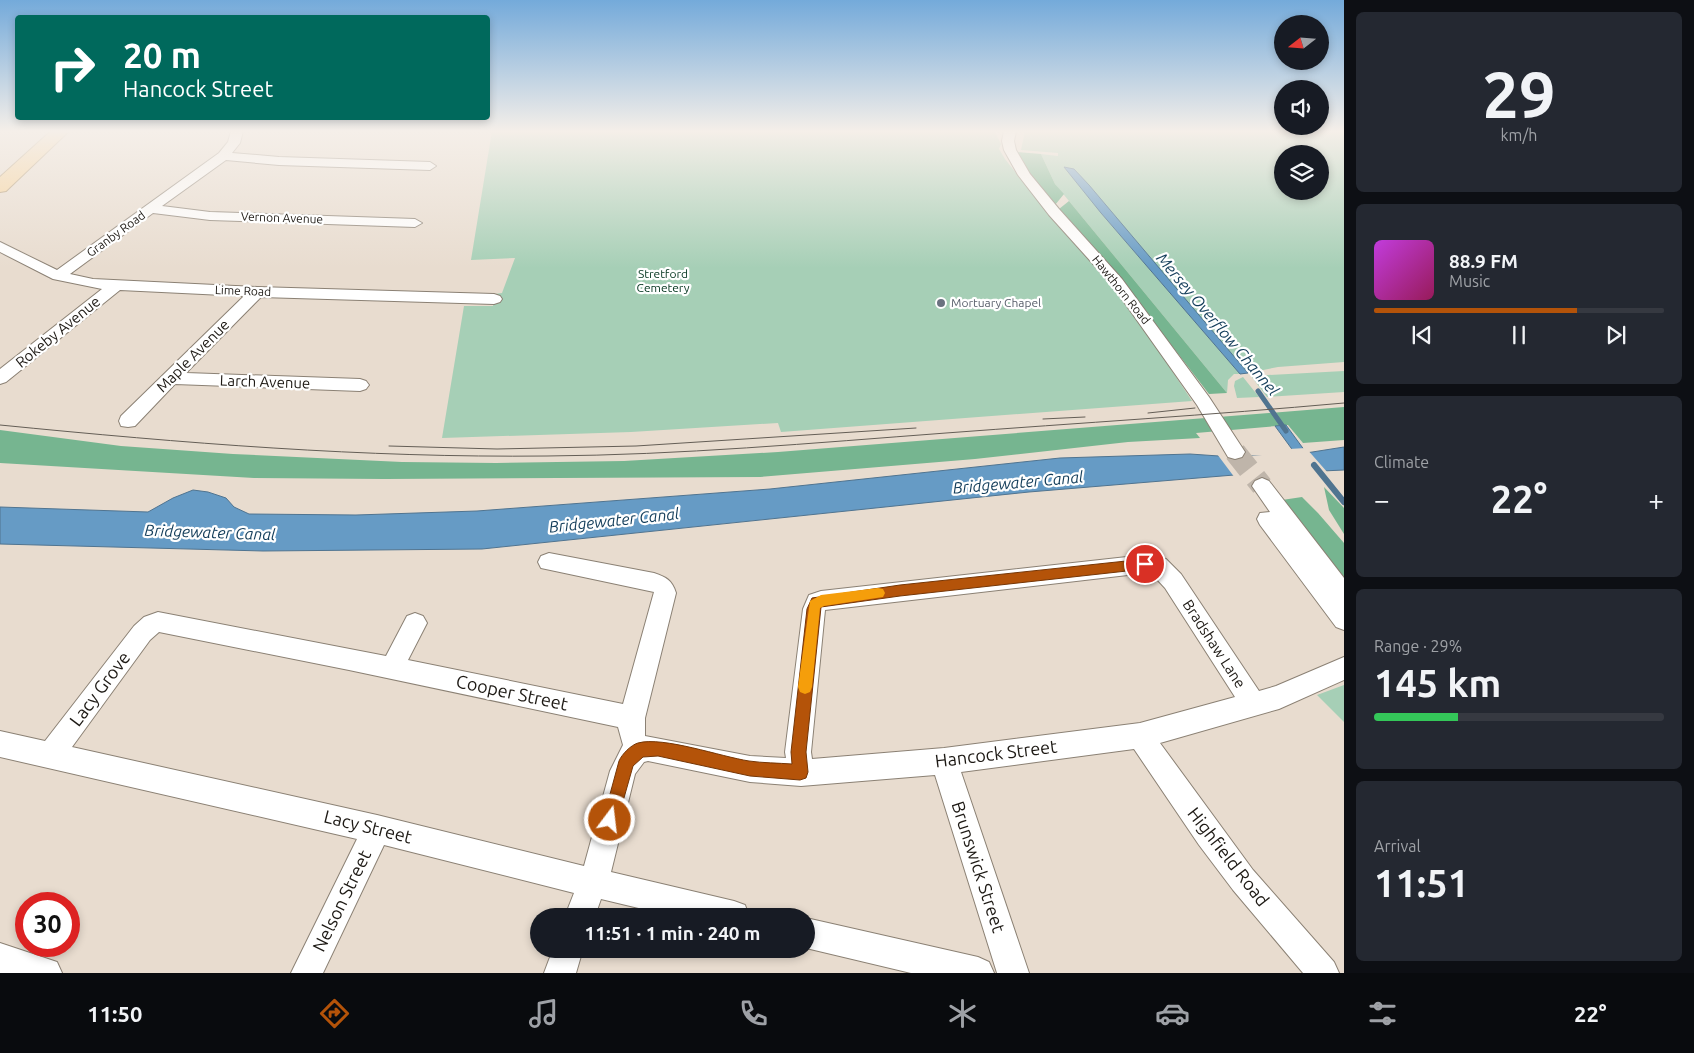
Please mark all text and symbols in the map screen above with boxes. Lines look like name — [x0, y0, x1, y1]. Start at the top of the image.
north arrow — [1274, 15, 1329, 70]
map controls — [1274, 15, 1329, 200]
icon: right — [40, 35, 105, 100]
text: 20 m — [123, 35, 201, 75]
text: 29 — [1482, 57, 1556, 130]
text: Hancock Street — [123, 76, 273, 101]
button: sound — [1274, 80, 1329, 135]
text: km/h — [1501, 126, 1537, 144]
button: layers — [1274, 145, 1329, 200]
street label: Granby Road — [84, 208, 147, 259]
street label: Vernon Avenue — [241, 210, 323, 225]
water label: Mersey Overflow Channel — [1152, 249, 1283, 400]
text: 88.9 FM — [1449, 250, 1518, 272]
street label: Hawthorn Road — [1090, 253, 1153, 327]
park label: Stretford Cemetery — [637, 267, 690, 294]
text: Music — [1449, 272, 1490, 290]
street label: Lime Road — [215, 283, 271, 298]
street label: Rokeby Avenue — [12, 292, 103, 371]
place label: Mortuary Chapel — [951, 296, 1041, 309]
marker: Mortuary Chapel — [935, 297, 947, 309]
street label: Maple Avenue — [153, 316, 232, 395]
icon: previous — [1408, 321, 1436, 349]
icon: pause — [1505, 321, 1533, 349]
icon: next — [1602, 321, 1630, 349]
street label: Larch Avenue — [219, 371, 311, 392]
text: Climate — [1374, 453, 1429, 471]
water label: Bridgewater Canal — [952, 467, 1085, 497]
text: 22° — [1491, 478, 1547, 520]
text: − — [1374, 484, 1390, 515]
text: + — [1648, 484, 1664, 515]
water label: Bridgewater Canal — [548, 504, 681, 536]
water label: Bridgewater Canal — [144, 521, 276, 543]
pin — [1124, 543, 1166, 585]
icon: arrive — [1131, 550, 1159, 578]
street label: Bradshaw Lane — [1180, 596, 1249, 691]
text: Range · 29% — [1374, 637, 1462, 655]
street label: Lacy Grove — [65, 647, 134, 729]
text: 145 km — [1374, 662, 1501, 704]
street label: Cooper Street — [454, 670, 570, 714]
street label: Hancock Street — [934, 736, 1058, 770]
position arrow — [583, 793, 635, 845]
street label: Brunswick Street — [948, 799, 1010, 935]
street label: Highfield Road — [1184, 803, 1273, 910]
street label: Lacy Street — [322, 805, 414, 847]
text: Arrival — [1374, 837, 1421, 855]
street label: Nelson Street — [308, 847, 374, 955]
text: 11:51 — [1374, 862, 1469, 904]
speed limit sign: 30 — [15, 892, 80, 957]
text: 11:51 · 1 min · 240 m — [585, 922, 760, 944]
icon: directions — [317, 996, 352, 1031]
icon: music — [526, 996, 561, 1031]
icon: phone — [736, 996, 771, 1031]
icon: climate — [945, 996, 980, 1031]
icon: car — [1155, 996, 1190, 1031]
icon: filters — [1365, 996, 1400, 1031]
text: 11:50 — [87, 1001, 142, 1026]
text: 22° — [1574, 1001, 1607, 1026]

